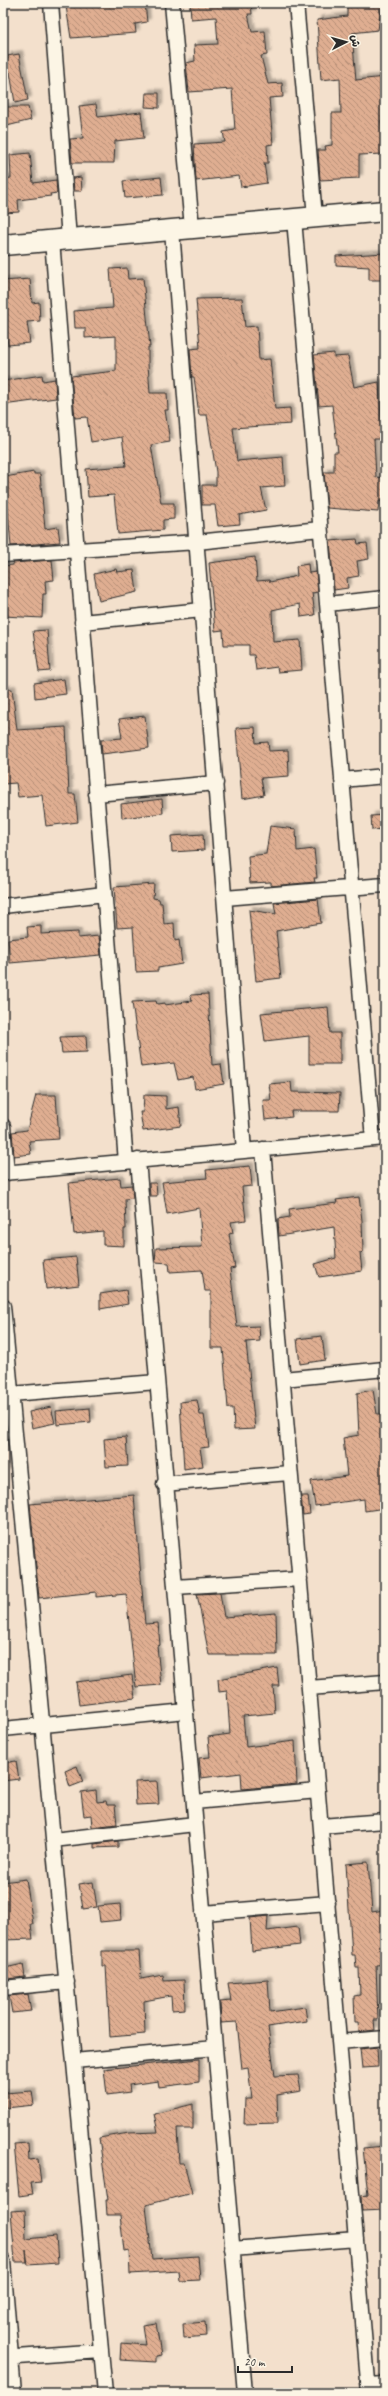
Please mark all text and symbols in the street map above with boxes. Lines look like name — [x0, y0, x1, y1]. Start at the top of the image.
north arrow — [326, 22, 366, 62]
text: ش — [348, 34, 364, 48]
scale bar — [238, 2348, 292, 2374]
text: 20 m — [244, 2354, 266, 2370]

